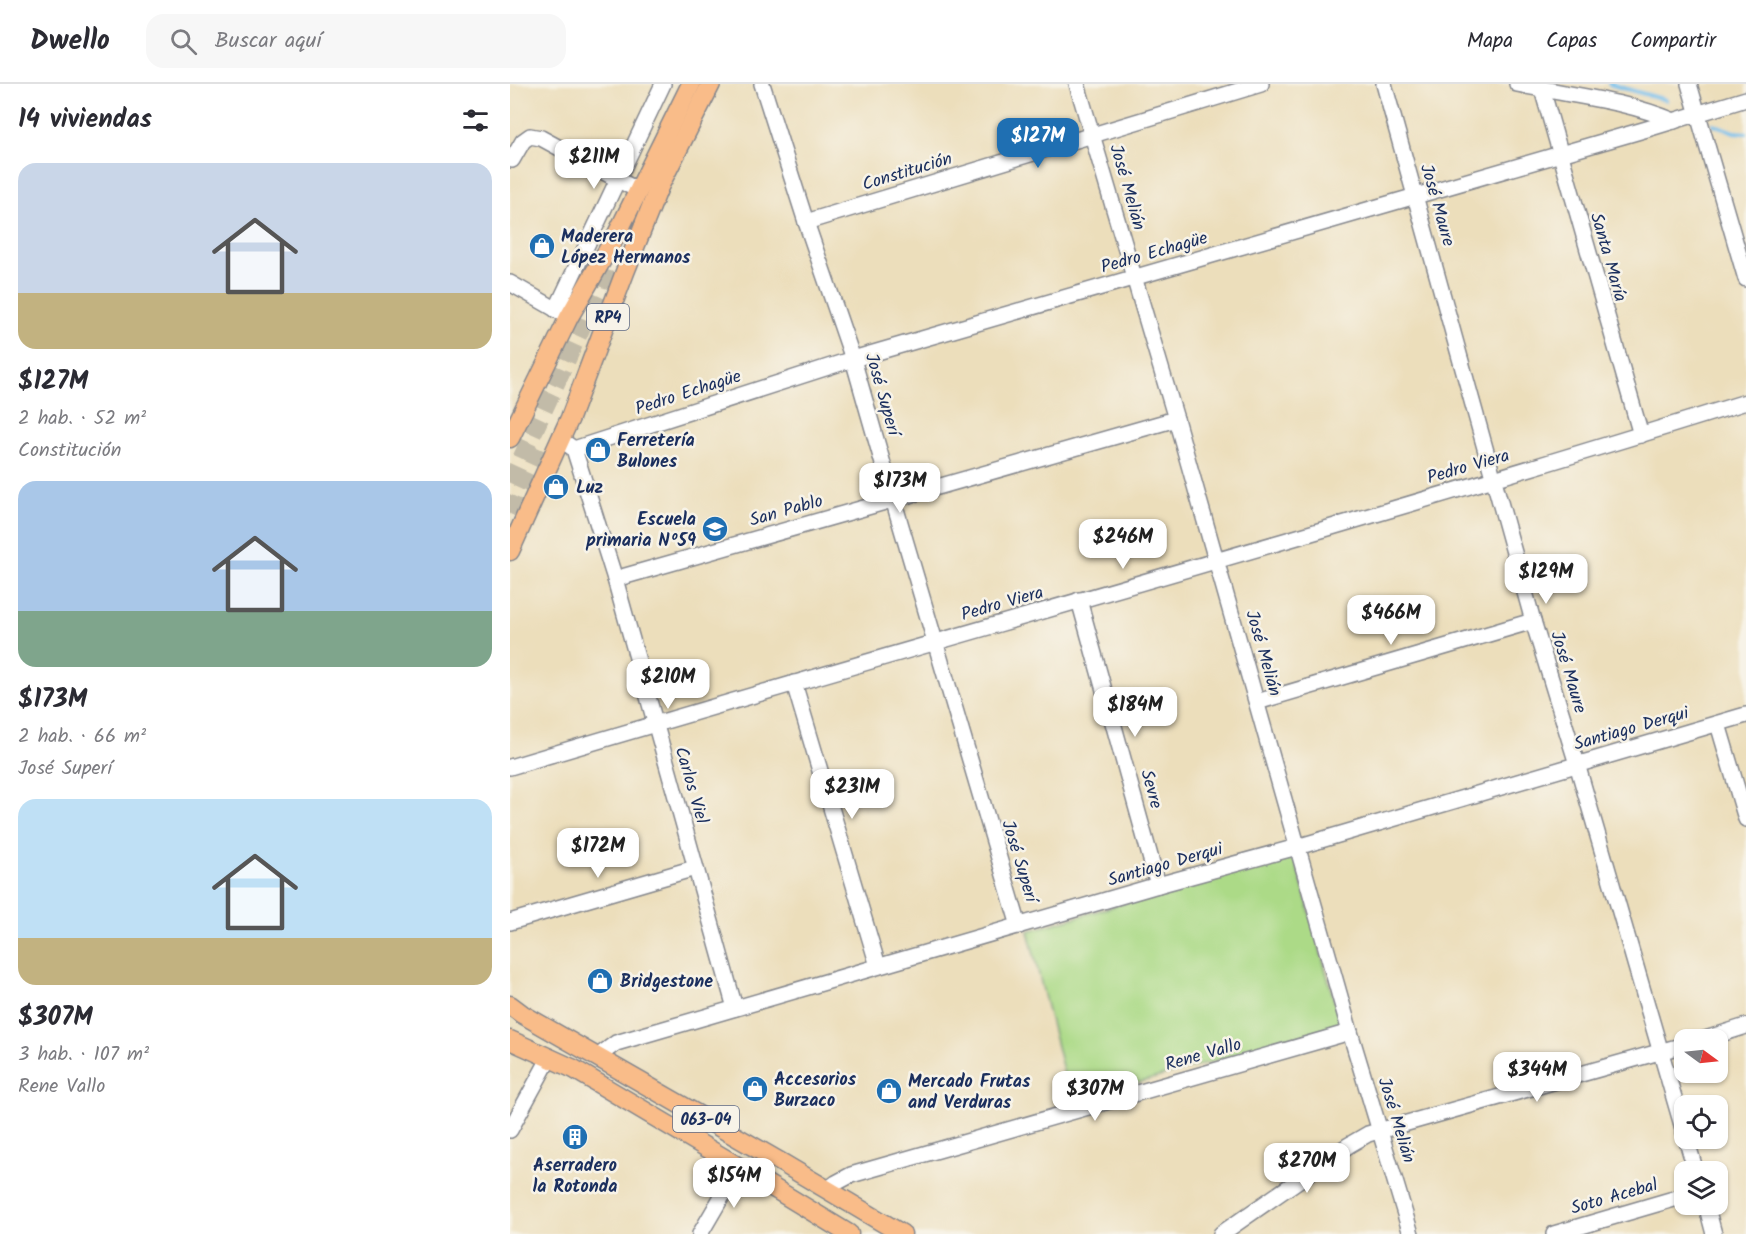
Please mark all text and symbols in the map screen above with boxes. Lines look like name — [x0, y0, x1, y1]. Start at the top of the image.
search box — [146, 14, 566, 68]
text: Dwello — [30, 19, 110, 64]
text: Buscar aquí — [215, 24, 322, 59]
icon: search — [167, 25, 200, 58]
text: Mapa — [1467, 25, 1513, 58]
text: Capas — [1546, 25, 1597, 58]
text: Compartir — [1630, 25, 1716, 58]
text: 14 viviendas — [18, 99, 152, 141]
icon: filters — [459, 104, 492, 137]
pin: $127M — [996, 118, 1080, 169]
text: $127M — [1011, 121, 1065, 153]
pin: $211M — [552, 139, 636, 190]
street label: José Melián — [1100, 141, 1153, 234]
text: $211M — [569, 142, 619, 174]
street label: Constitución — [859, 145, 956, 200]
street label: José Maure — [1411, 161, 1462, 250]
icon: home — [201, 202, 309, 310]
street label: Santa María — [1581, 209, 1634, 305]
place label: Maderera López Hermanos — [561, 223, 691, 273]
street label: Pedro Echagüe — [1098, 224, 1211, 283]
shop icon: Maderera López Hermanos — [527, 231, 557, 261]
road number: RP4 — [587, 304, 629, 330]
street label: José Superí — [856, 350, 908, 442]
text: $127M — [18, 361, 88, 403]
street label: Pedro Echagüe — [632, 363, 745, 424]
text: 2 hab. · 52 m² — [18, 403, 146, 435]
place label: Ferretería Bulones — [617, 427, 695, 477]
text: Constitución — [18, 435, 121, 467]
shop icon: Ferretería Bulones — [583, 435, 613, 465]
street label: Pedro Viera — [1424, 442, 1513, 493]
pin: $173M — [858, 463, 942, 514]
text: $173M — [873, 466, 927, 498]
shop icon: Luz — [541, 472, 571, 502]
place label: Luz — [576, 474, 604, 503]
street label: San Pablo — [746, 487, 826, 536]
place label: Escuela primaria Nº59 — [585, 506, 696, 556]
school or university icon: Escuela primaria Nº59 — [700, 514, 730, 544]
pin: $246M — [1081, 519, 1165, 570]
icon: home — [201, 520, 309, 628]
text: $246M — [1093, 522, 1153, 554]
pin: $129M — [1504, 554, 1588, 605]
text: $129M — [1519, 557, 1573, 589]
street label: Pedro Viera — [958, 579, 1047, 630]
pin: $466M — [1349, 595, 1433, 646]
text: $466M — [1361, 598, 1421, 630]
street label: José Melián — [1236, 607, 1289, 700]
street label: José Maure — [1541, 628, 1594, 717]
pin: $210M — [626, 659, 710, 710]
text: $210M — [641, 662, 695, 694]
text: $173M — [18, 679, 87, 721]
pin: $184M — [1093, 687, 1177, 738]
text: $184M — [1107, 690, 1163, 722]
street label: Santiago Derqui — [1571, 699, 1693, 760]
text: 2 hab. · 66 m² — [18, 721, 146, 753]
street label: Carlos Viel — [666, 743, 716, 828]
text: José Superí — [18, 753, 112, 785]
street label: Sevre — [1131, 767, 1170, 812]
pin: $231M — [810, 769, 894, 820]
text: $231M — [824, 772, 880, 804]
street label: José Superí — [992, 817, 1046, 909]
pin: $172M — [556, 828, 640, 879]
text: $172M — [571, 831, 625, 863]
street label: Santiago Derqui — [1105, 835, 1227, 896]
icon: home — [201, 838, 309, 946]
shop icon: Bridgestone — [585, 966, 615, 996]
place label: Bridgestone — [620, 968, 713, 997]
text: $307M — [18, 997, 93, 1039]
north arrow — [1674, 1029, 1728, 1083]
map controls — [1674, 1029, 1728, 1215]
street label: Rene Vallo — [1162, 1031, 1245, 1080]
text: 3 hab. · 107 m² — [18, 1039, 149, 1071]
pin: $344M — [1495, 1052, 1579, 1103]
text: $344M — [1507, 1055, 1567, 1087]
place label: Accesorios Burzaco — [774, 1066, 857, 1116]
place label: Mercado Frutas and Verduras — [908, 1068, 1031, 1118]
text: Rene Vallo — [18, 1071, 105, 1103]
pin: $307M — [1053, 1071, 1137, 1122]
shop icon: Accesorios Burzaco — [740, 1074, 770, 1104]
text: $307M — [1066, 1074, 1124, 1106]
street label: José Melián — [1369, 1074, 1422, 1167]
shop icon: Mercado Frutas and Verduras — [874, 1076, 904, 1106]
button: locate — [1674, 1095, 1728, 1149]
road number: 063-04 — [673, 1106, 739, 1132]
building icon: Aserradero la Rotonda — [560, 1122, 590, 1152]
pin: $270M — [1265, 1143, 1349, 1194]
text: $270M — [1278, 1146, 1336, 1178]
place label: Aserradero la Rotonda — [532, 1152, 618, 1202]
pin: $154M — [692, 1158, 776, 1209]
text: $154M — [707, 1161, 761, 1193]
button: layers — [1674, 1161, 1728, 1215]
street label: Soto Acebal — [1567, 1171, 1662, 1224]

